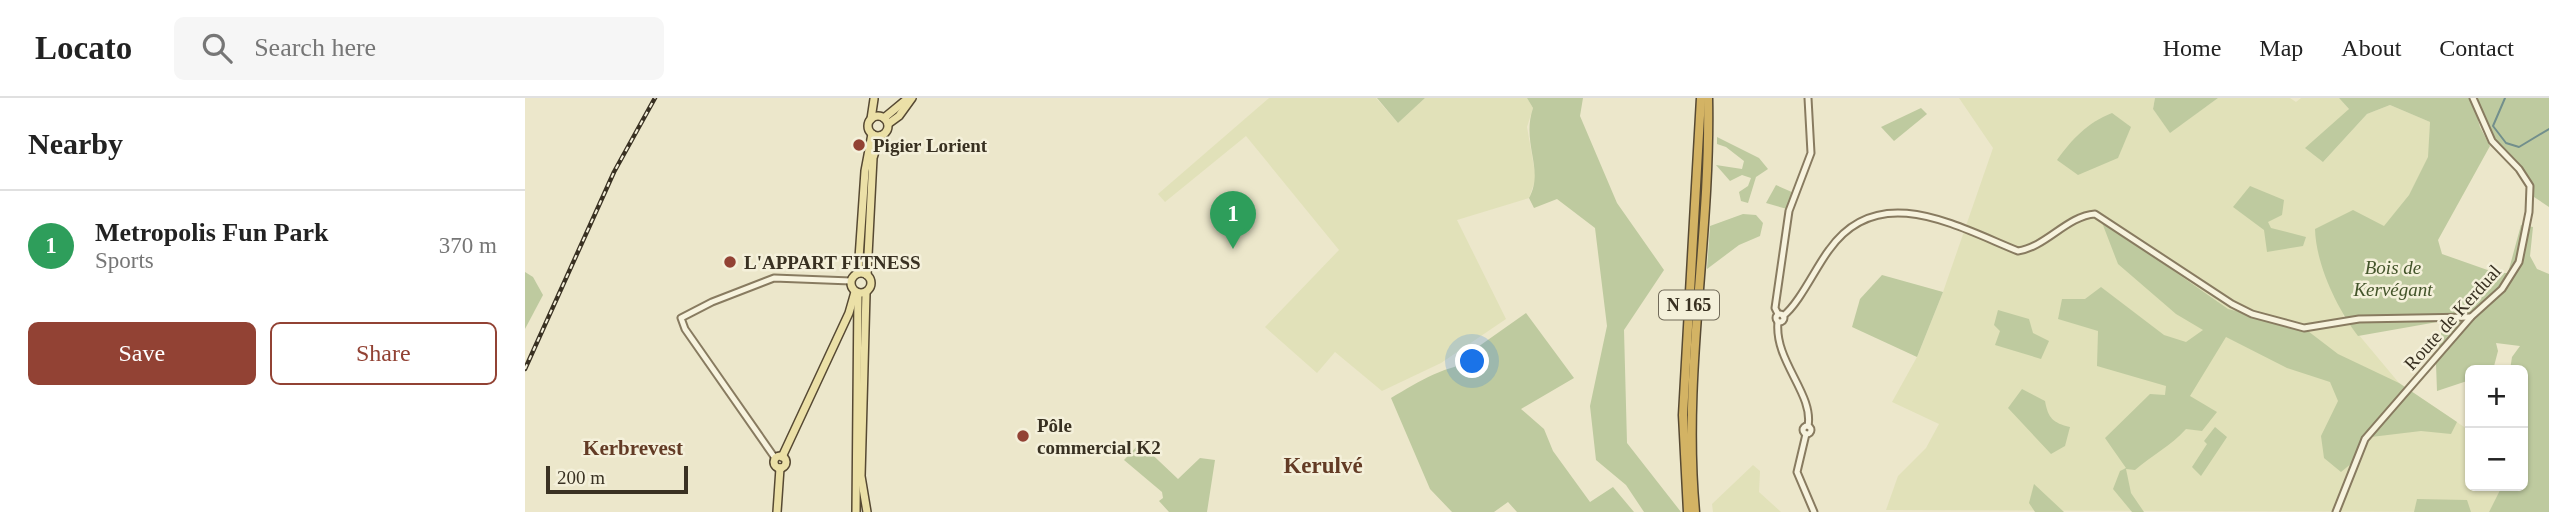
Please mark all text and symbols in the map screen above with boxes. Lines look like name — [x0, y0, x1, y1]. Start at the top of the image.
search box — [174, 17, 664, 80]
icon: search — [198, 29, 236, 67]
text: Locato — [35, 30, 132, 66]
text: Search here — [254, 33, 376, 62]
text: Home — [2163, 35, 2221, 61]
text: Map — [2259, 35, 2303, 61]
text: About — [2341, 35, 2401, 61]
text: Contact — [2439, 35, 2514, 61]
text: Nearby — [28, 127, 123, 160]
place label: Pigier Lorient — [873, 135, 988, 156]
marker: Pigier Lorient — [851, 137, 867, 153]
pin: 1 — [1210, 191, 1256, 249]
text: Metropolis Fun Park — [95, 218, 329, 247]
text: 1 — [45, 233, 57, 258]
text: 370 m — [439, 233, 497, 258]
text: Sports — [95, 248, 154, 273]
place label: L'APPART FITNESS — [744, 252, 921, 273]
marker: L'APPART FITNESS — [722, 254, 738, 270]
park label: Bois de Kervégant — [2352, 257, 2433, 300]
street label: Route de Kerdual — [2400, 261, 2505, 374]
road number: N 165 — [1659, 290, 1719, 320]
button: Save — [28, 322, 256, 385]
button: Share — [270, 322, 497, 385]
your location — [1455, 344, 1489, 378]
map controls — [2465, 365, 2528, 491]
button: + — [2465, 365, 2528, 428]
place label: Pôle commercial K2 — [1037, 415, 1161, 458]
marker: Pôle commercial K2 — [1015, 428, 1031, 444]
button: − — [2465, 428, 2528, 491]
district label: Kerbrevest — [583, 436, 683, 460]
district label: Kerulvé — [1283, 453, 1363, 478]
scale bar — [546, 463, 688, 495]
text: 200 m — [557, 467, 605, 488]

